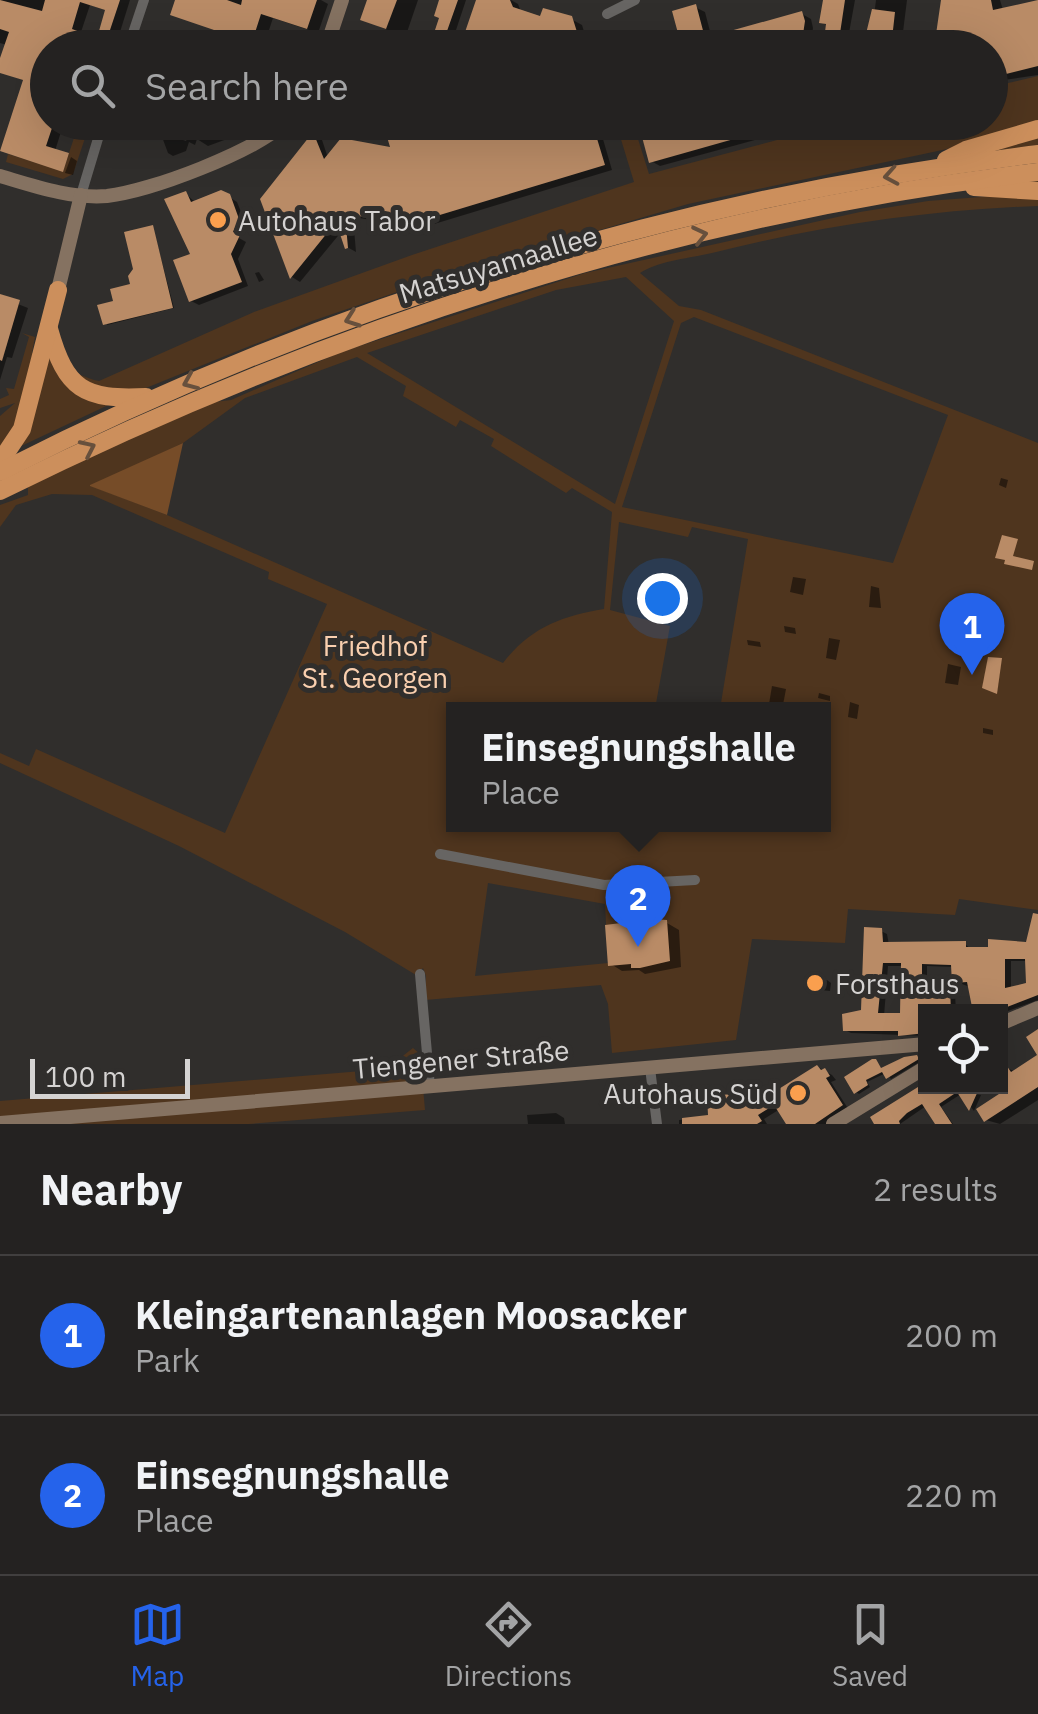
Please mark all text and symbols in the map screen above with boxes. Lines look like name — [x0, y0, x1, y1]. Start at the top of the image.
search box — [30, 30, 1008, 140]
icon: search — [65, 58, 120, 113]
text: Search here — [145, 61, 349, 110]
one-way arrow — [883, 165, 899, 186]
place label: Autohaus Tabor — [238, 202, 435, 239]
marker: Autohaus Tabor — [207, 209, 229, 231]
street label: Matsuyamaallee — [394, 216, 602, 312]
one-way arrow — [691, 226, 708, 247]
one-way arrow — [345, 307, 362, 328]
one-way arrow — [182, 371, 200, 391]
one-way arrow — [77, 441, 95, 461]
your location — [637, 573, 688, 624]
pin: 1 — [940, 592, 1004, 675]
park label: Friedhof St. Georgen — [302, 627, 448, 696]
popup — [446, 702, 831, 832]
text: Einsegnungshalle — [481, 722, 796, 771]
text: Place — [481, 771, 560, 813]
pin: 2 — [606, 864, 670, 947]
place label: Forsthaus — [835, 965, 960, 1002]
marker: Forsthaus — [804, 972, 826, 994]
map controls — [918, 1004, 1008, 1094]
button: locate — [918, 1004, 1008, 1094]
street label: Tiengener Straße — [351, 1031, 571, 1087]
scale bar — [30, 1054, 190, 1098]
text: 100 m — [45, 1058, 126, 1095]
place label: Autohaus Süd — [603, 1075, 778, 1112]
marker: Autohaus Süd — [787, 1082, 809, 1104]
text: Nearby — [40, 1162, 182, 1217]
text: 2 results — [873, 1168, 998, 1210]
text: Kleingartenanlagen Moosacker — [135, 1290, 687, 1339]
text: 1 — [63, 1314, 82, 1356]
text: 200 m — [905, 1314, 998, 1356]
text: Park — [135, 1339, 200, 1381]
text: Einsegnungshalle — [135, 1450, 450, 1499]
text: 2 — [63, 1474, 82, 1516]
text: 220 m — [905, 1474, 998, 1516]
text: Place — [135, 1499, 214, 1541]
tab: Map — [130, 1597, 185, 1694]
tab: Directions — [445, 1597, 572, 1694]
tab: Saved — [832, 1597, 908, 1694]

